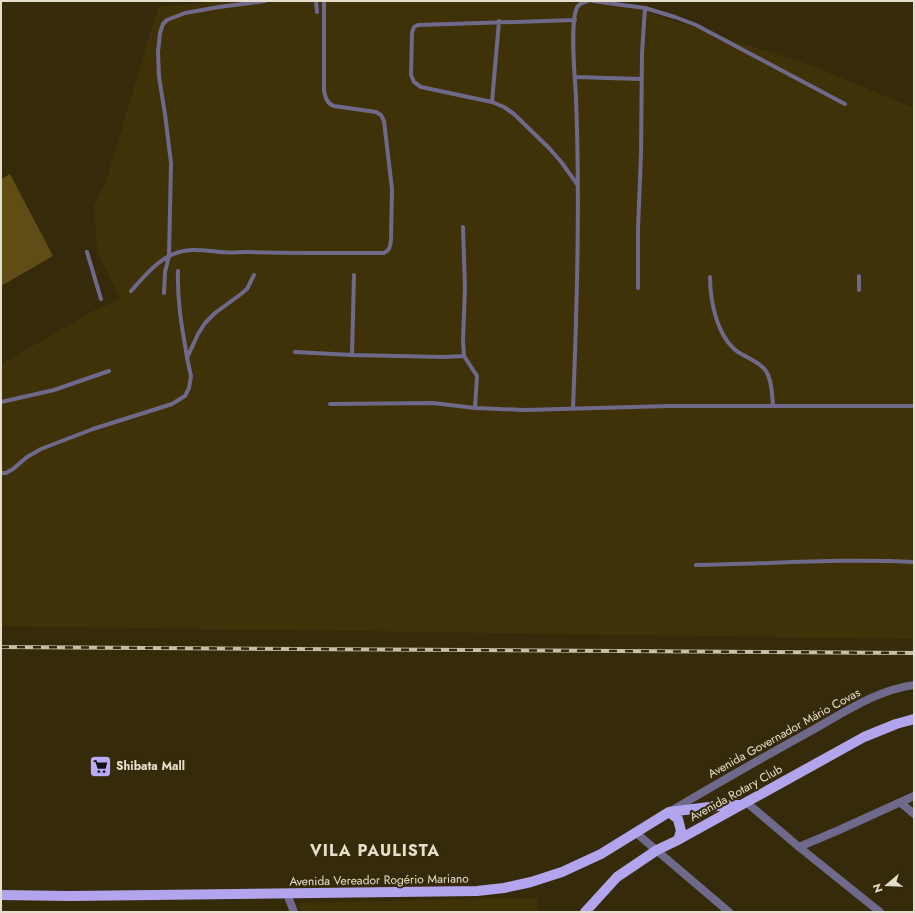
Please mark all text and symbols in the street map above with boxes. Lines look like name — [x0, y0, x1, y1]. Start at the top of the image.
street label: Avenida Governador Mário Covas — [704, 683, 864, 783]
supermarket icon: Shibata Mall — [88, 753, 114, 779]
place label: Shibata Mall — [116, 757, 185, 775]
street label: Avenida Rotary Club — [686, 760, 786, 826]
district label: VILA PAULISTA — [309, 839, 440, 862]
north arrow — [867, 865, 907, 905]
street label: Avenida Vereador Rogério Mariano — [289, 869, 469, 891]
text: N — [869, 882, 887, 895]

